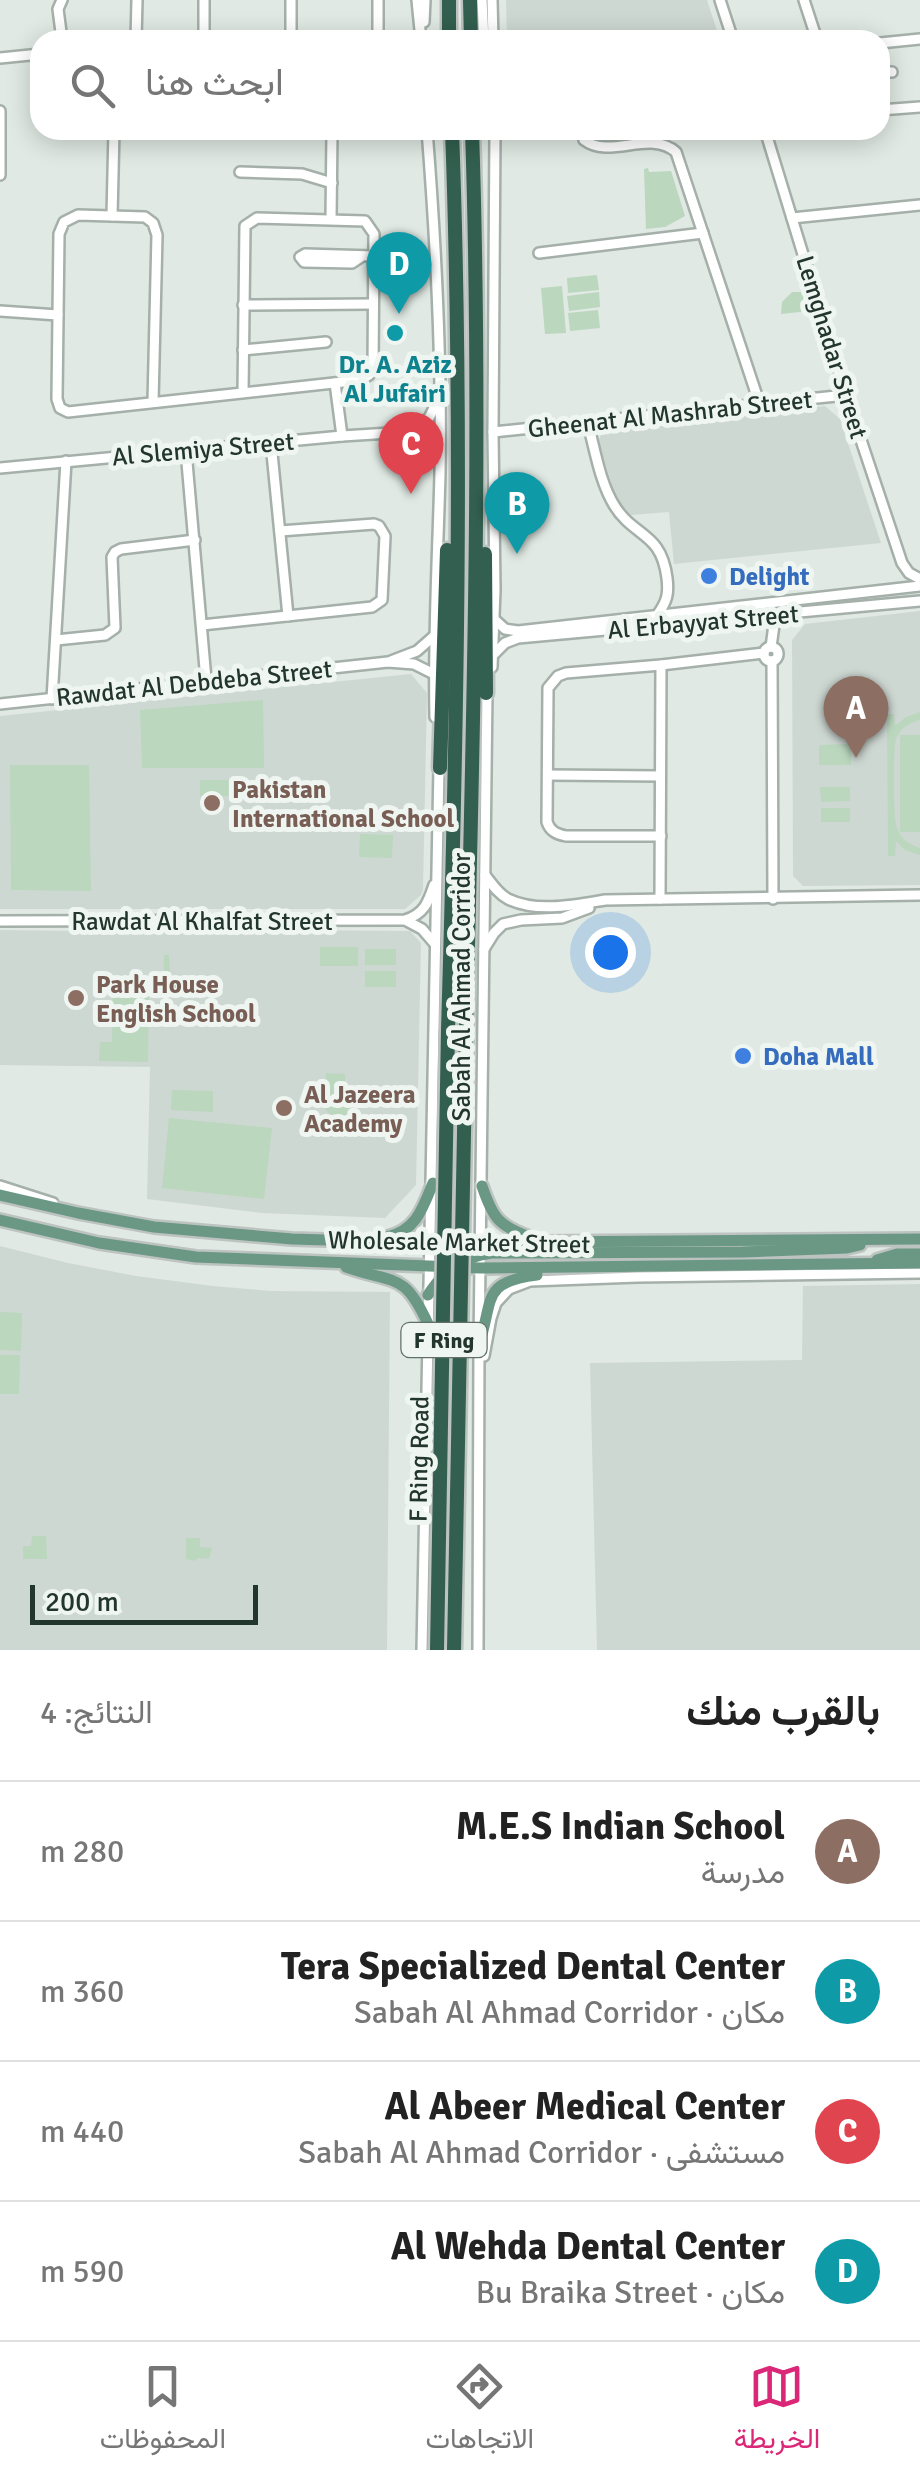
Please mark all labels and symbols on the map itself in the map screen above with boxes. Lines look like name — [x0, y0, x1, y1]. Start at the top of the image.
pin: D — [366, 232, 432, 314]
street label: Lemghadar Street — [789, 252, 875, 443]
marker: Dr. A. Aziz Al Jufairi — [384, 322, 406, 344]
place label: Dr. A. Aziz Al Jufairi — [338, 349, 452, 409]
street label: Gheenat Al Mashrab Street — [526, 384, 814, 444]
pin: C — [378, 412, 444, 494]
street label: Al Slemiya Street — [111, 426, 296, 472]
pin: B — [484, 472, 550, 554]
place label: Delight — [729, 561, 809, 592]
marker: Delight — [698, 565, 720, 587]
street label: Al Erbayyat Street — [606, 598, 800, 646]
street label: Rawdat Al Debdeba Street — [55, 653, 334, 713]
pin: A — [824, 676, 888, 758]
place label: Pakistan International School — [232, 774, 455, 834]
marker: Pakistan International School — [201, 792, 223, 814]
street label: Sabah Al Ahmad Corridor — [446, 852, 477, 1121]
street label: Rawdat Al Khalfat Street — [71, 906, 333, 937]
your location — [585, 927, 636, 978]
place label: Park House English School — [96, 969, 256, 1029]
marker: Park House English School — [65, 987, 87, 1009]
place label: Doha Mall — [763, 1041, 874, 1072]
marker: Doha Mall — [732, 1045, 754, 1067]
place label: Al Jazeera Academy — [304, 1079, 416, 1139]
marker: Al Jazeera Academy — [273, 1097, 295, 1119]
street label: Wholesale Market Street — [328, 1224, 591, 1260]
road number: F Ring — [402, 1323, 486, 1357]
street label: F Ring Road — [402, 1396, 436, 1522]
scale bar — [30, 1580, 258, 1624]

